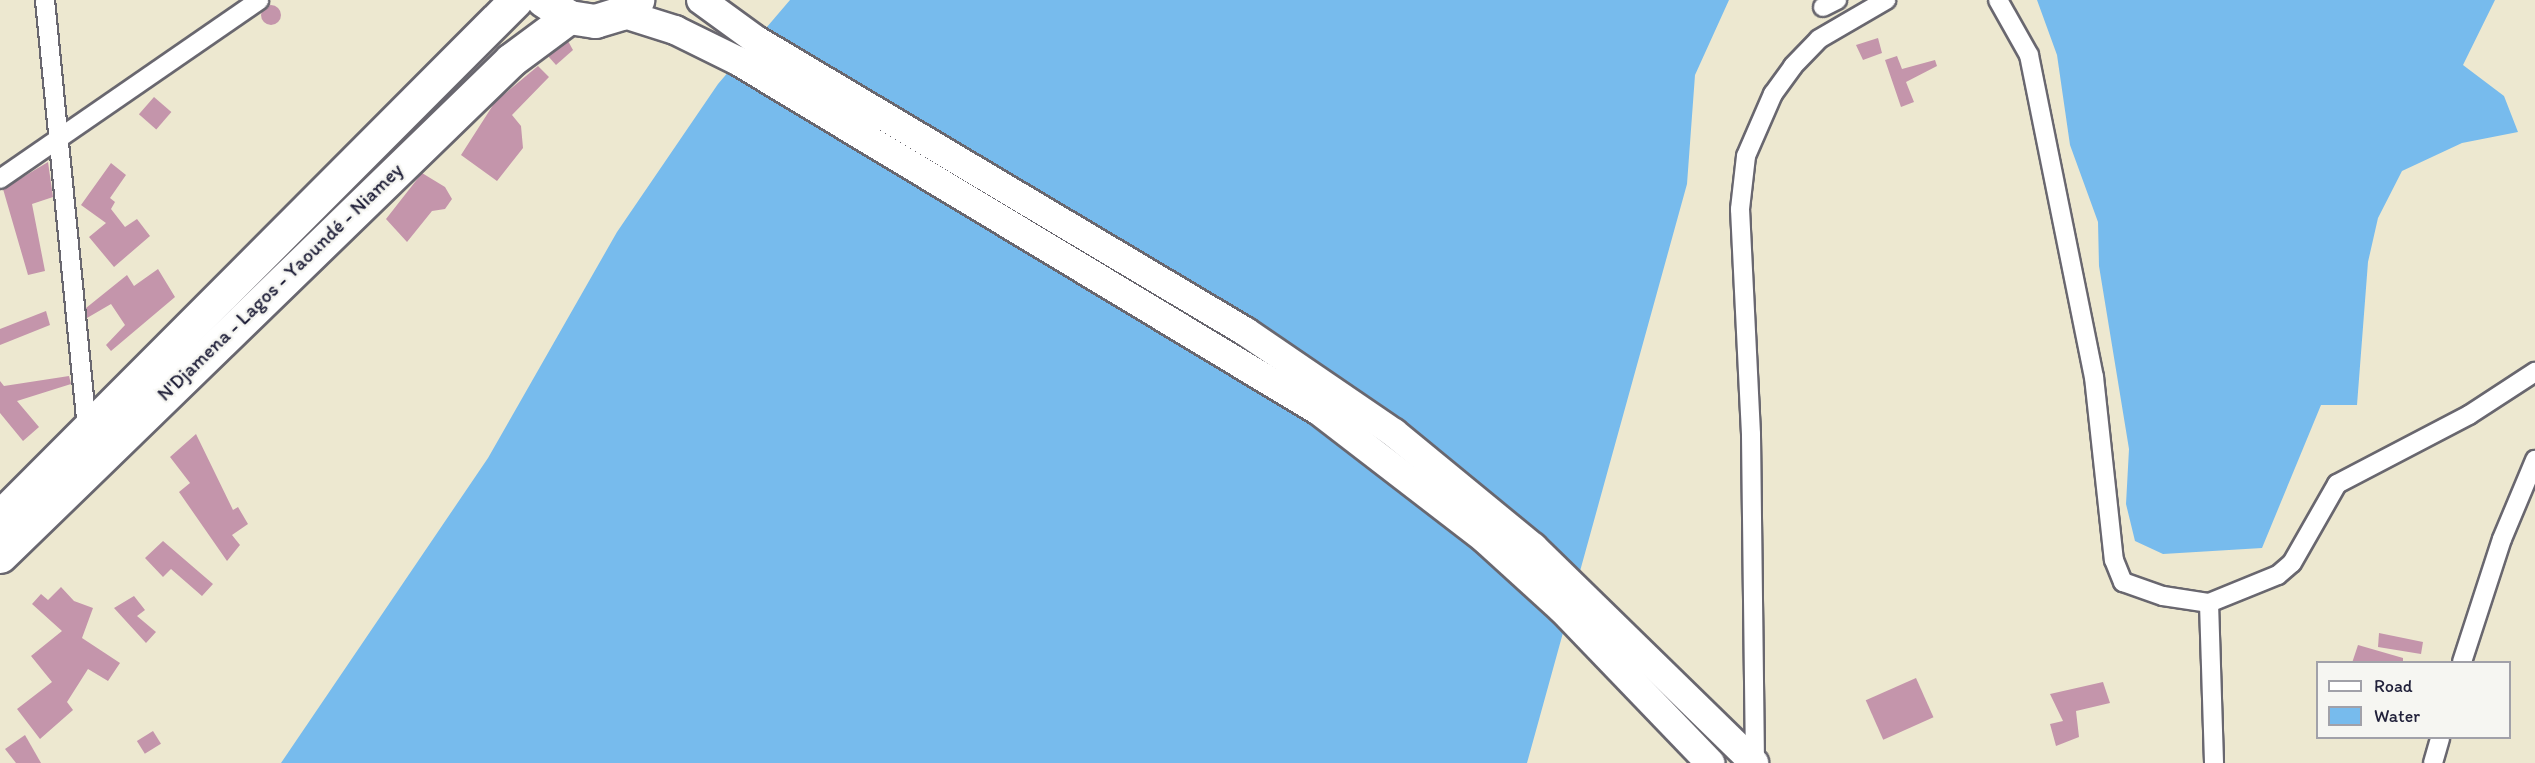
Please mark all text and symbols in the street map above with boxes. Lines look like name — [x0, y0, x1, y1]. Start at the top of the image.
street label: N'Djamena - Lagos - Yaoundé - Niamey — [153, 158, 407, 406]
legend — [2316, 661, 2511, 739]
text: Road — [2374, 675, 2413, 697]
text: Water — [2374, 705, 2420, 727]

